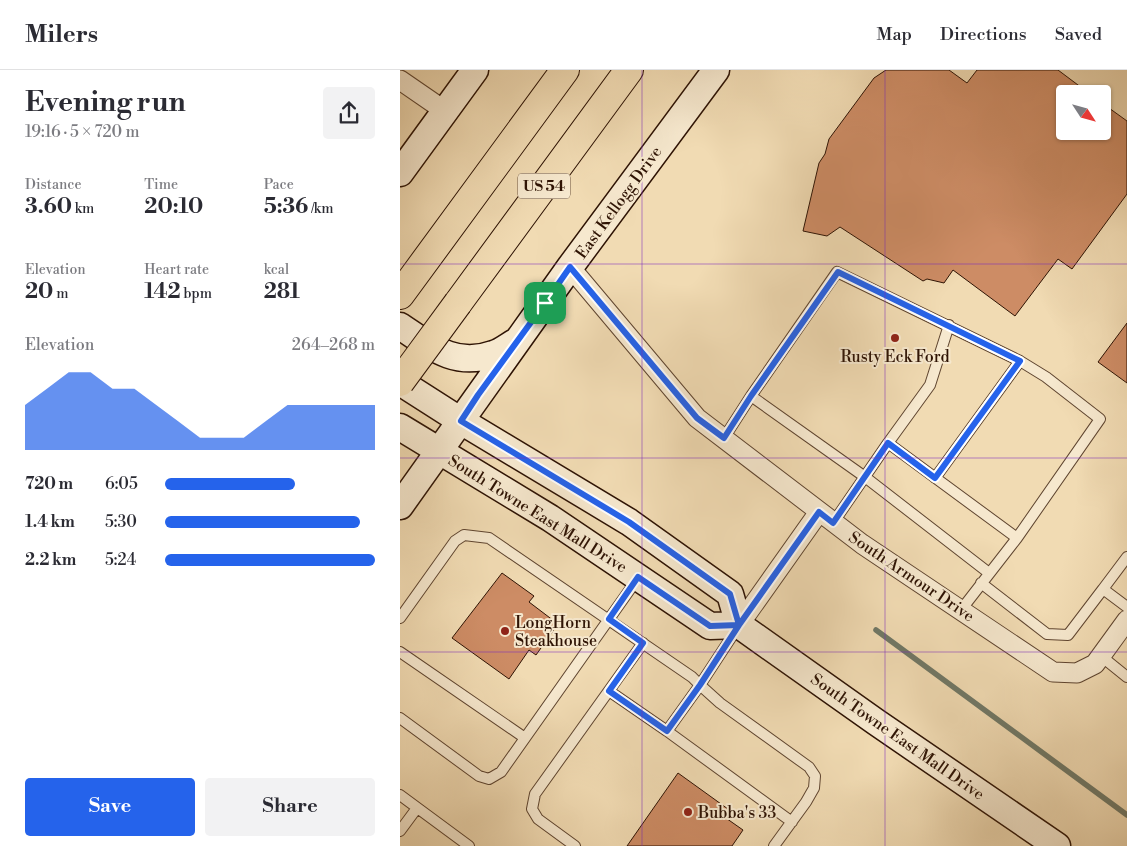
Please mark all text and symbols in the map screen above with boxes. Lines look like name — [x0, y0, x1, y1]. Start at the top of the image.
text: Milers — [25, 20, 98, 50]
text: Map — [876, 23, 912, 46]
text: Directions — [940, 23, 1027, 46]
text: Saved — [1055, 23, 1102, 46]
text: Evening run — [25, 85, 186, 120]
north arrow — [1056, 85, 1111, 140]
map controls — [1056, 85, 1111, 140]
button: share — [323, 87, 375, 139]
text: 19:16 · 5 × 720 m — [25, 122, 139, 142]
street label: East Kellogg Drive — [571, 142, 666, 263]
road number: US 54 — [518, 174, 570, 198]
text: Distance — [25, 176, 82, 194]
text: Time — [144, 176, 178, 194]
text: Pace — [264, 176, 294, 194]
text: 3.60 — [25, 194, 72, 220]
text: 20:10 — [144, 194, 203, 220]
text: 5:36 — [264, 194, 308, 220]
text: km — [72, 200, 94, 218]
text: /km — [308, 200, 333, 218]
text: Elevation — [25, 261, 86, 279]
text: Heart rate — [144, 261, 209, 279]
text: kcal — [264, 261, 289, 279]
text: 20 — [25, 279, 53, 305]
text: 142 — [144, 279, 181, 305]
text: 281 — [264, 279, 300, 305]
pin — [524, 282, 566, 324]
text: m — [53, 285, 69, 303]
text: bpm — [181, 285, 212, 303]
icon: arrive — [531, 289, 559, 317]
marker: Rusty Eck Ford — [889, 332, 901, 344]
text: Elevation — [25, 335, 94, 355]
text: 264–268 m — [292, 335, 375, 355]
place label: Rusty Eck Ford — [840, 347, 950, 367]
street label: South Towne East Mall Drive — [444, 450, 631, 577]
text: 720 m — [25, 474, 73, 494]
text: 6:05 — [105, 474, 138, 494]
text: 1.4 km — [25, 512, 75, 532]
text: 5:30 — [105, 512, 137, 532]
street label: South Armour Drive — [845, 527, 978, 626]
text: 2.2 km — [25, 550, 76, 570]
text: 5:24 — [105, 550, 136, 570]
place label: LongHorn Steakhouse — [515, 613, 597, 651]
marker: LongHorn Steakhouse — [499, 625, 511, 637]
street label: South Towne East Mall Drive — [807, 669, 988, 804]
button: Save — [25, 778, 195, 836]
button: Share — [205, 778, 375, 836]
place label: Bubba's 33 — [697, 803, 776, 823]
marker: Bubba's 33 — [682, 806, 694, 818]

